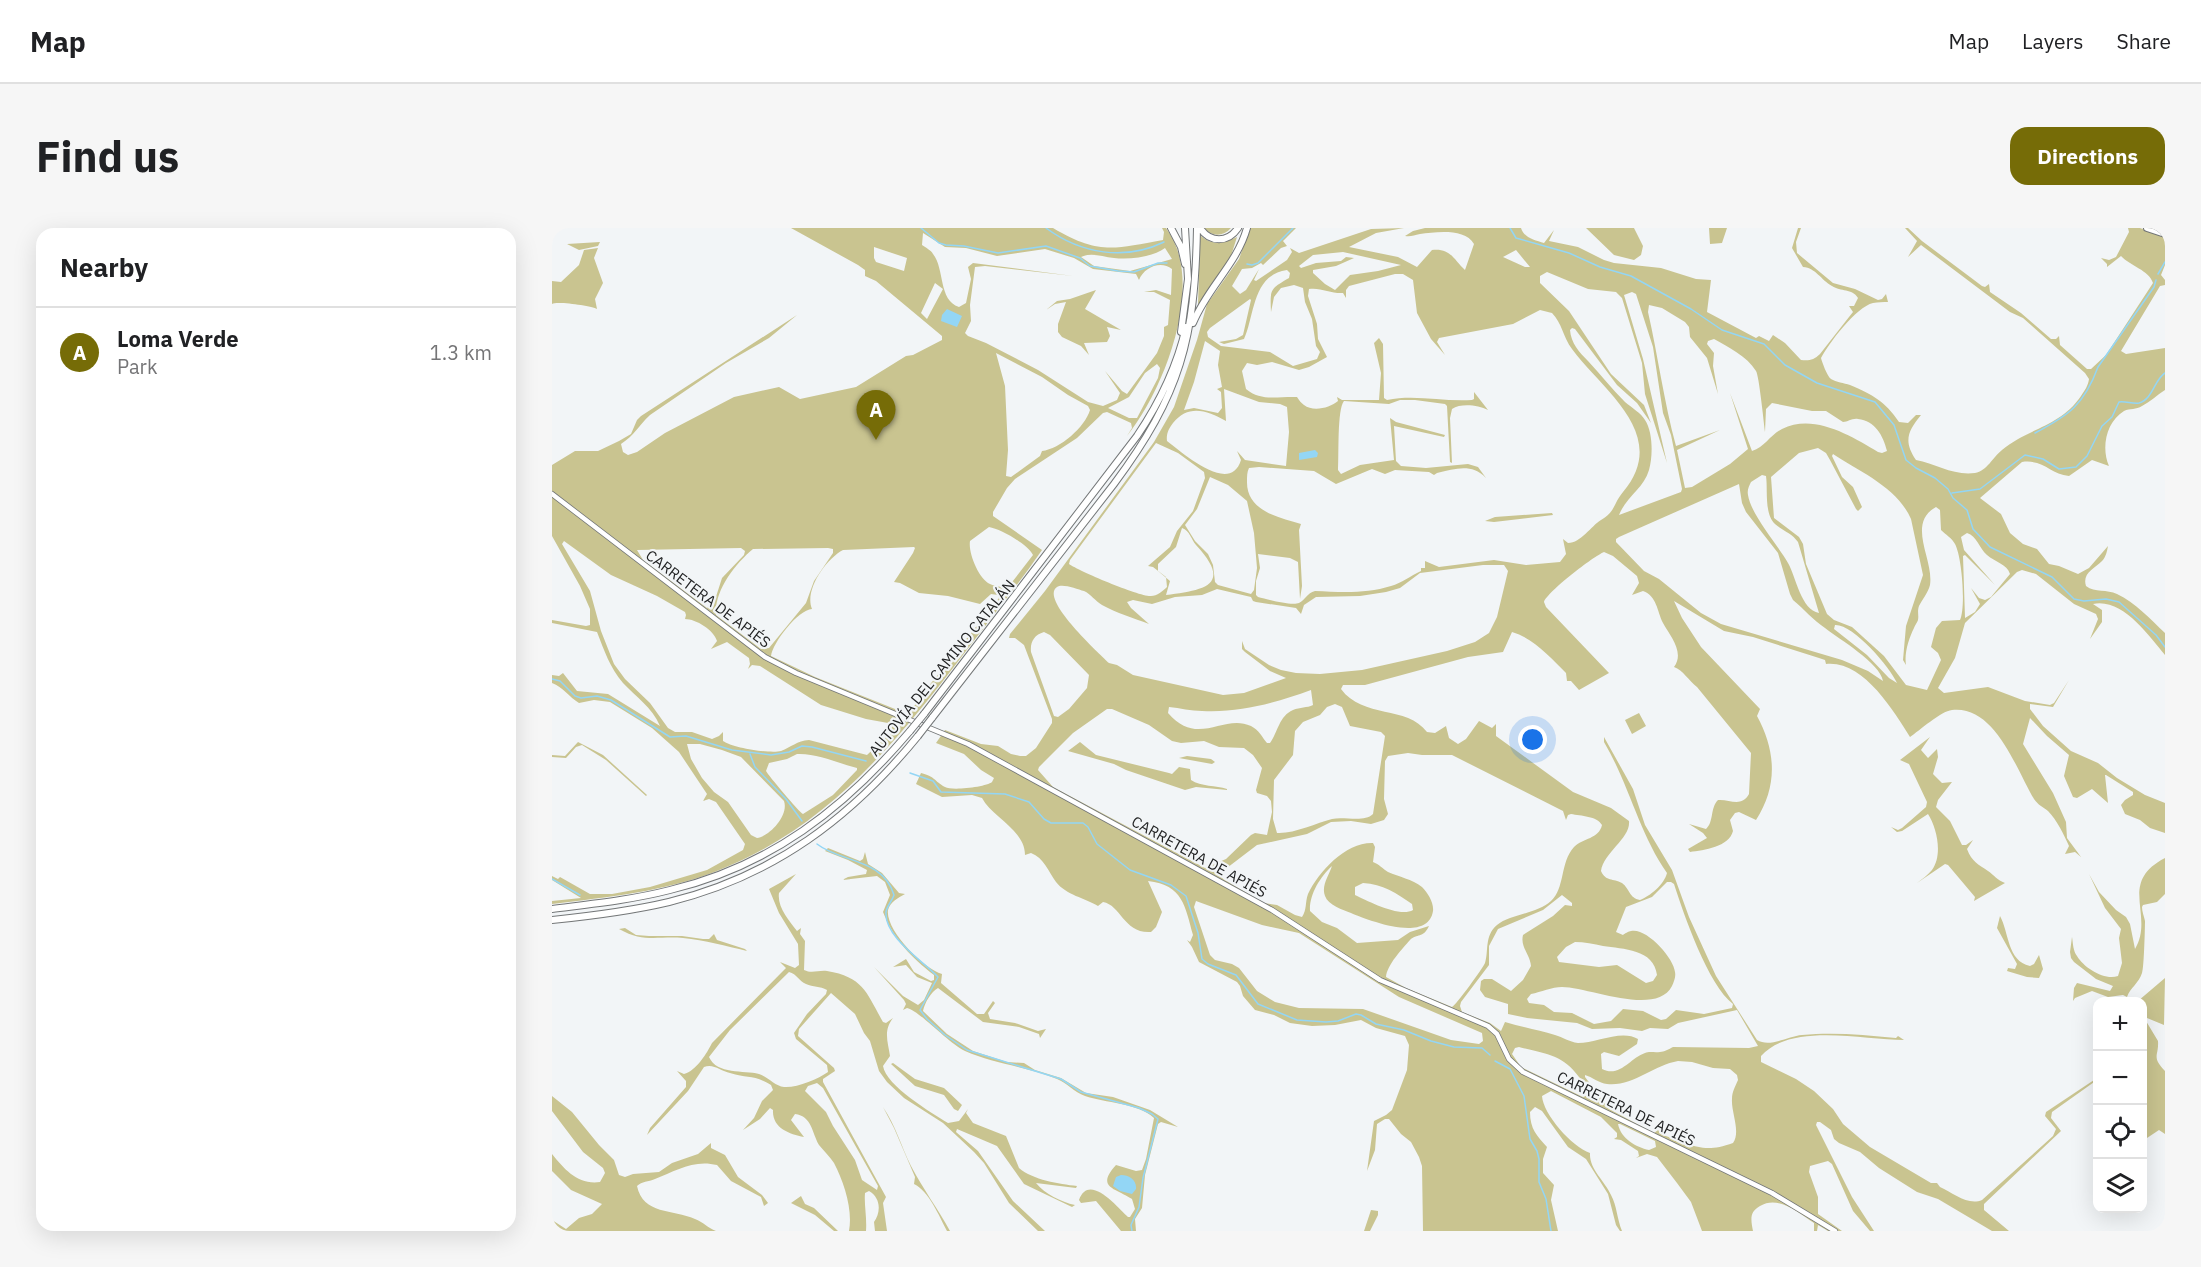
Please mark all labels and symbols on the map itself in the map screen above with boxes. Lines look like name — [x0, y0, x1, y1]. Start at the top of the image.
pin: A — [856, 390, 896, 440]
street label: CARRETERA DE APIÉS — [642, 545, 775, 652]
street label: AUTOVÍA DEL CAMINO CATALÁN — [865, 576, 1019, 760]
your location — [1518, 725, 1547, 754]
street label: CARRETERA DE APIÉS — [1128, 812, 1270, 902]
street label: CARRETERA DE APIÉS — [1554, 1067, 1698, 1150]

